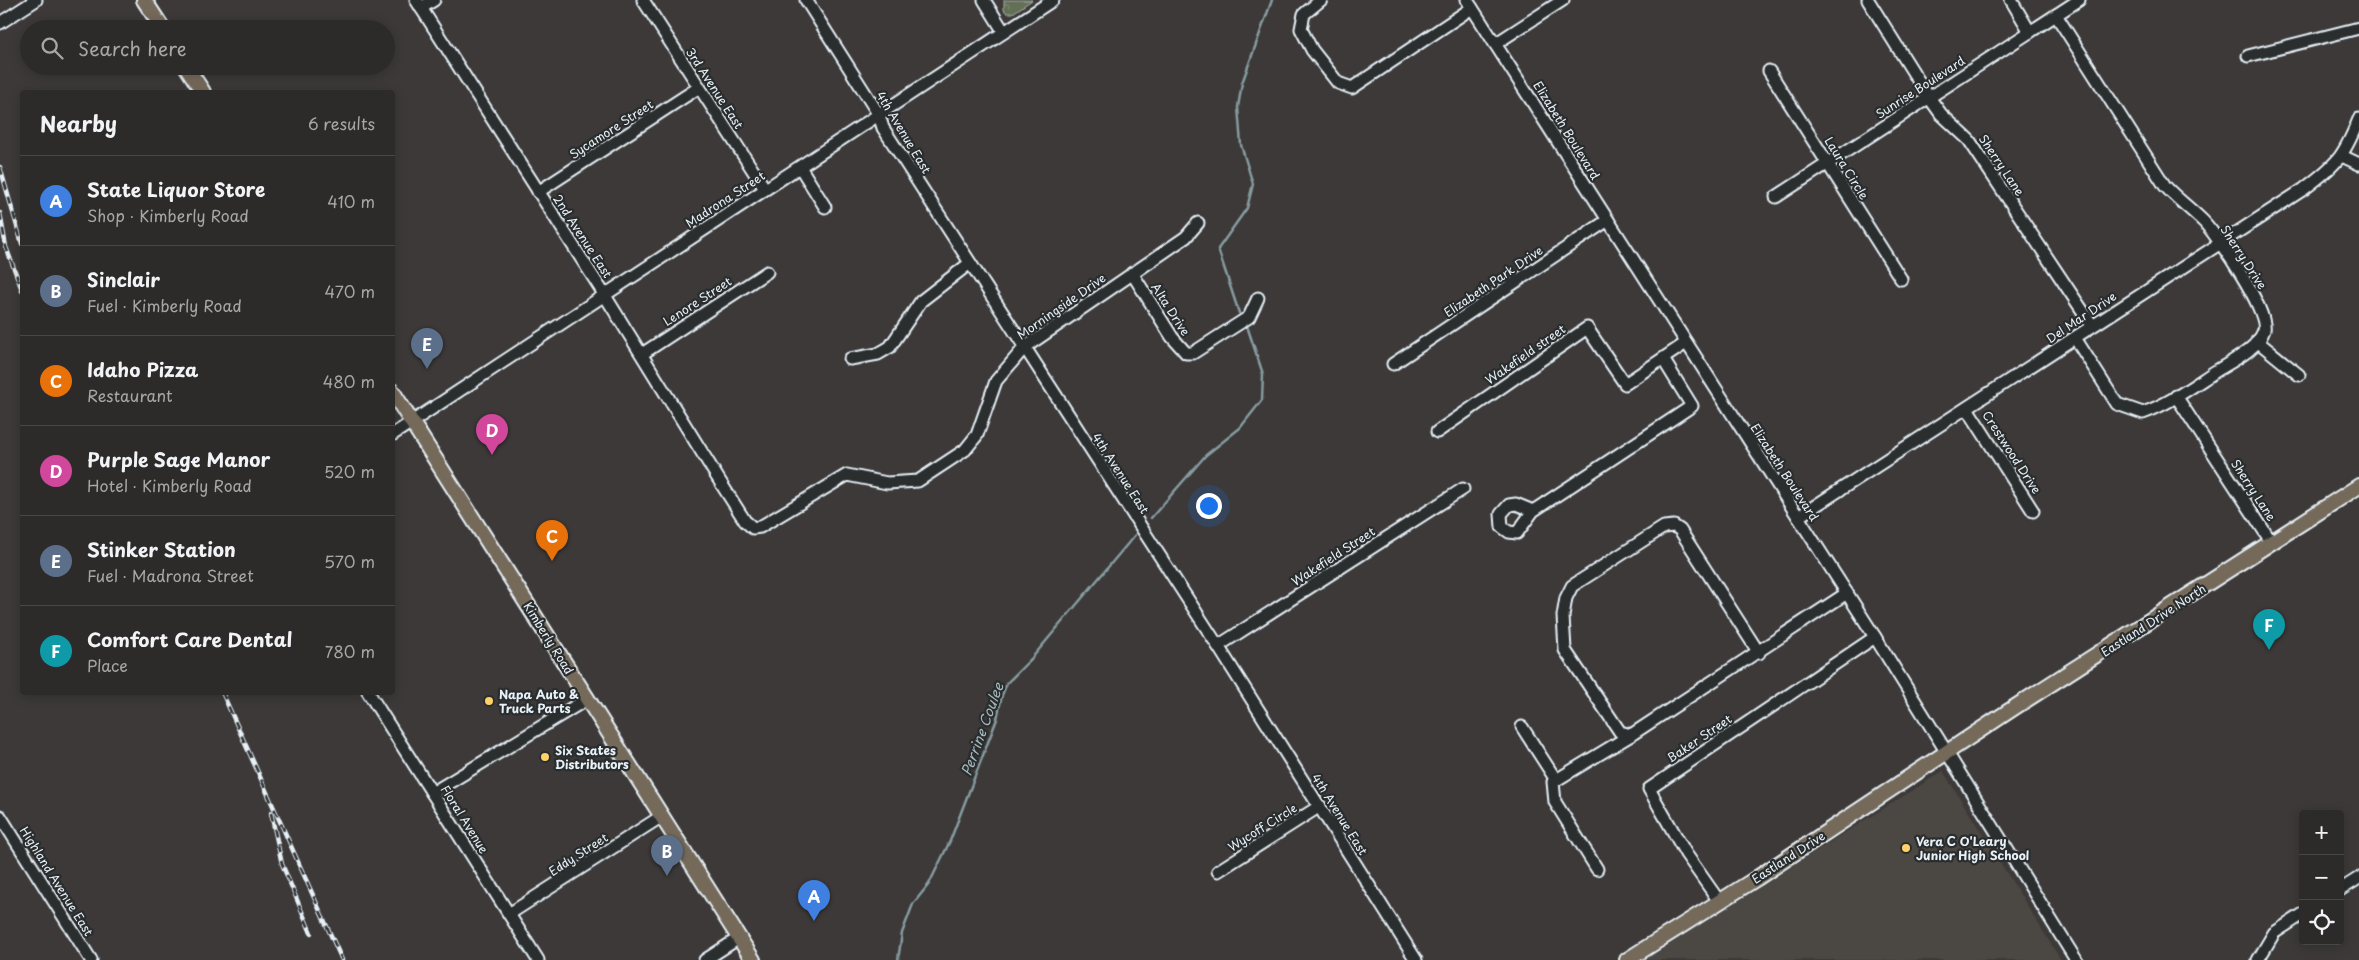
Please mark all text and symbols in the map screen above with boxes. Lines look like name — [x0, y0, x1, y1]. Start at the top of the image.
search box — [20, 20, 395, 75]
icon: search — [38, 34, 66, 62]
text: Search here — [78, 34, 187, 62]
street label: 3rd Avenue East — [682, 44, 748, 132]
street label: Sunrise Boulevard — [1872, 51, 1969, 123]
street label: Elizabeth Boulevard — [1529, 77, 1605, 183]
street label: 4th Avenue East — [872, 87, 936, 177]
street label: Sycamore Street — [566, 95, 657, 163]
text: Nearby — [40, 107, 117, 139]
text: 6 results — [308, 111, 375, 135]
street label: Sherry Lane — [1975, 131, 2029, 199]
street label: Laura Circle — [1821, 133, 1874, 203]
street label: Madrona Street — [682, 166, 768, 232]
text: State Liquor Store — [87, 175, 265, 203]
text: A — [50, 189, 62, 213]
text: 410 m — [327, 189, 375, 213]
street label: 2nd Avenue East — [549, 191, 617, 281]
text: Shop · Kimberly Road — [87, 203, 249, 227]
street label: Sherry Drive — [2217, 221, 2271, 293]
street label: Elizabeth Park Drive — [1440, 241, 1546, 321]
text: Sinclair — [87, 265, 160, 293]
street label: Morningside Drive — [1013, 269, 1109, 343]
street label: Lenore Street — [659, 272, 735, 330]
text: B — [51, 279, 61, 303]
text: 470 m — [325, 279, 375, 303]
street label: Alta Drive — [1147, 279, 1195, 339]
street label: Del Mar Drive — [2042, 287, 2120, 347]
text: Fuel · Kimberly Road — [87, 293, 242, 317]
street label: Wakefield street — [1481, 320, 1569, 388]
pin: E — [411, 328, 443, 369]
text: Idaho Pizza — [87, 355, 198, 383]
text: C — [50, 369, 62, 393]
text: 480 m — [323, 369, 375, 393]
text: Restaurant — [87, 383, 173, 407]
street label: Crestwood Drive — [1978, 407, 2046, 497]
pin: D — [476, 414, 508, 455]
street label: Elizabeth Boulevard — [1747, 420, 1824, 525]
street label: 4th Avenue East — [1088, 429, 1154, 517]
text: Purple Sage Manor — [87, 445, 270, 473]
street label: Sherry Lane — [2227, 456, 2281, 525]
text: D — [50, 459, 62, 483]
text: 520 m — [324, 459, 375, 483]
text: Hotel · Kimberly Road — [87, 473, 252, 497]
your location — [1196, 493, 1222, 519]
pin: C — [536, 520, 568, 561]
street label: Wakefield Street — [1288, 522, 1378, 590]
text: Stinker Station — [87, 535, 236, 563]
text: E — [51, 549, 61, 573]
text: 570 m — [324, 549, 375, 573]
text: Fuel · Madrona Street — [87, 563, 254, 587]
street label: Eastland Drive North — [2097, 579, 2209, 661]
street label: Kimberly Road — [520, 598, 578, 678]
pin: F — [2253, 609, 2285, 650]
text: Comfort Care Dental — [87, 625, 292, 653]
text: F — [51, 639, 61, 663]
text: 780 m — [325, 639, 375, 663]
text: Place — [87, 653, 128, 677]
water label: Perrine Coulee — [955, 678, 1009, 778]
place label: Napa Auto & Truck Parts — [499, 685, 579, 717]
marker: Napa Auto & Truck Parts — [483, 695, 495, 707]
street label: Baker Street — [1663, 710, 1735, 766]
place label: Six States Distributors — [555, 741, 629, 773]
marker: Six States Distributors — [539, 751, 551, 763]
street label: 4th Avenue East — [1308, 770, 1372, 858]
street label: Floral Avenue — [437, 781, 493, 857]
street label: Wycoff Circle — [1224, 799, 1300, 855]
map controls — [2299, 810, 2344, 945]
button: + — [2299, 810, 2344, 855]
street label: Highland Avenue East — [16, 823, 98, 939]
street label: Eastland Drive — [1748, 827, 1828, 887]
street label: Eddy Street — [545, 828, 611, 880]
place label: Vera C O'Leary Junior High School — [1916, 832, 2029, 864]
pin: B — [651, 835, 683, 876]
marker: Vera C O'Leary Junior High School — [1900, 842, 1912, 854]
button: − — [2299, 855, 2344, 900]
pin: A — [798, 880, 830, 921]
button: locate — [2299, 900, 2344, 945]

